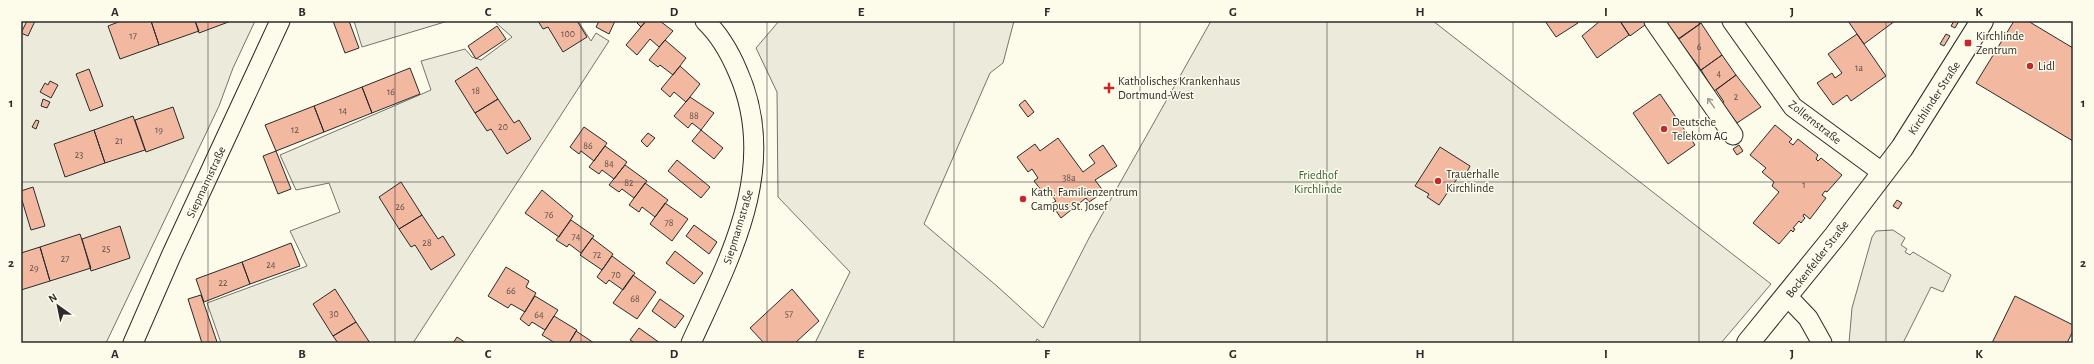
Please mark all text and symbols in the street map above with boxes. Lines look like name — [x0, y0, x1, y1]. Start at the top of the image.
text: A — [111, 6, 119, 19]
text: B — [298, 6, 306, 19]
text: C — [485, 6, 492, 19]
text: D — [670, 6, 679, 19]
text: E — [858, 6, 865, 19]
text: F — [1044, 6, 1051, 19]
text: G — [1229, 6, 1237, 19]
text: H — [1415, 6, 1425, 19]
text: I — [1604, 6, 1608, 19]
text: J — [1790, 6, 1794, 19]
text: K — [1975, 6, 1983, 19]
house number: 100 — [561, 29, 575, 39]
place label: Kirchlinde Zentrum — [1976, 30, 2024, 56]
house number: 17 — [129, 31, 137, 41]
marker: Kirchlinde Zentrum — [1963, 38, 1973, 48]
house number: 6 — [1697, 42, 1702, 52]
street label: Kirchlinder Straße — [1906, 59, 1962, 137]
place label: Lidl — [2038, 60, 2055, 72]
marker: Lidl — [2025, 61, 2035, 71]
house number: 1a — [1855, 63, 1863, 73]
house number: 4 — [1717, 69, 1722, 79]
place label: Katholisches Krankenhaus Dortmund-West — [1118, 75, 1240, 101]
marker: Katholisches Krankenhaus Dortmund-West — [1103, 82, 1115, 94]
house number: 18 — [472, 86, 480, 96]
house number: 16 — [387, 87, 395, 97]
house number: 2 — [1734, 92, 1739, 102]
text: 1 — [9, 97, 13, 110]
text: 1 — [2081, 97, 2085, 110]
one-way arrow — [1707, 98, 1715, 109]
street label: Zollernstraße — [1786, 98, 1844, 146]
house number: 14 — [339, 106, 347, 116]
house number: 88 — [689, 111, 699, 121]
place label: Deutsche Telekom AG — [1672, 116, 1728, 142]
house number: 20 — [498, 122, 508, 132]
marker: Deutsche Telekom AG — [1659, 124, 1669, 134]
house number: 19 — [155, 125, 163, 135]
house number: 12 — [291, 125, 299, 135]
house number: 21 — [115, 136, 123, 146]
house number: 86 — [583, 141, 593, 151]
street label: Siepmannstraße — [184, 145, 228, 219]
house number: 23 — [75, 150, 83, 160]
house number: 84 — [604, 159, 614, 169]
place label: Trauerhalle Kirchlinde — [1446, 168, 1499, 194]
park label: Friedhof Kirchlinde — [1294, 169, 1342, 195]
house number: 38a — [1062, 173, 1076, 183]
marker: Trauerhalle Kirchlinde — [1433, 176, 1443, 186]
house number: 82 — [624, 178, 634, 188]
house number: 1 — [1802, 180, 1806, 190]
place label: Kath. Familienzentrum Campus St. Josef — [1031, 186, 1138, 212]
street label: Siepmannstraße — [721, 188, 755, 266]
marker: Kath. Familienzentrum Campus St. Josef — [1018, 194, 1028, 204]
house number: 26 — [395, 202, 405, 212]
house number: 76 — [545, 210, 554, 220]
house number: 78 — [665, 218, 674, 228]
street label: Bockenfelder Straße — [1783, 218, 1851, 300]
house number: 74 — [572, 232, 581, 242]
house number: 28 — [422, 238, 432, 248]
house number: 25 — [102, 244, 110, 254]
house number: 72 — [593, 250, 602, 260]
house number: 27 — [61, 254, 69, 264]
text: 2 — [8, 257, 14, 270]
text: 2 — [2080, 257, 2086, 270]
house number: 24 — [266, 260, 276, 270]
house number: 29 — [29, 263, 39, 273]
house number: 70 — [611, 270, 621, 280]
house number: 22 — [218, 278, 228, 288]
north arrow — [38, 286, 78, 326]
house number: 66 — [506, 286, 516, 296]
text: N — [47, 291, 59, 305]
house number: 68 — [630, 294, 640, 304]
house number: 30 — [329, 309, 339, 319]
house number: 57 — [785, 309, 793, 319]
house number: 64 — [534, 310, 544, 320]
text: A — [111, 348, 119, 361]
text: B — [298, 348, 306, 361]
text: C — [485, 348, 492, 361]
text: D — [670, 348, 679, 361]
text: E — [858, 348, 865, 361]
text: F — [1044, 348, 1051, 361]
text: G — [1229, 348, 1237, 361]
text: H — [1415, 348, 1425, 361]
text: I — [1604, 348, 1608, 361]
text: J — [1790, 348, 1794, 361]
text: K — [1975, 348, 1983, 361]

